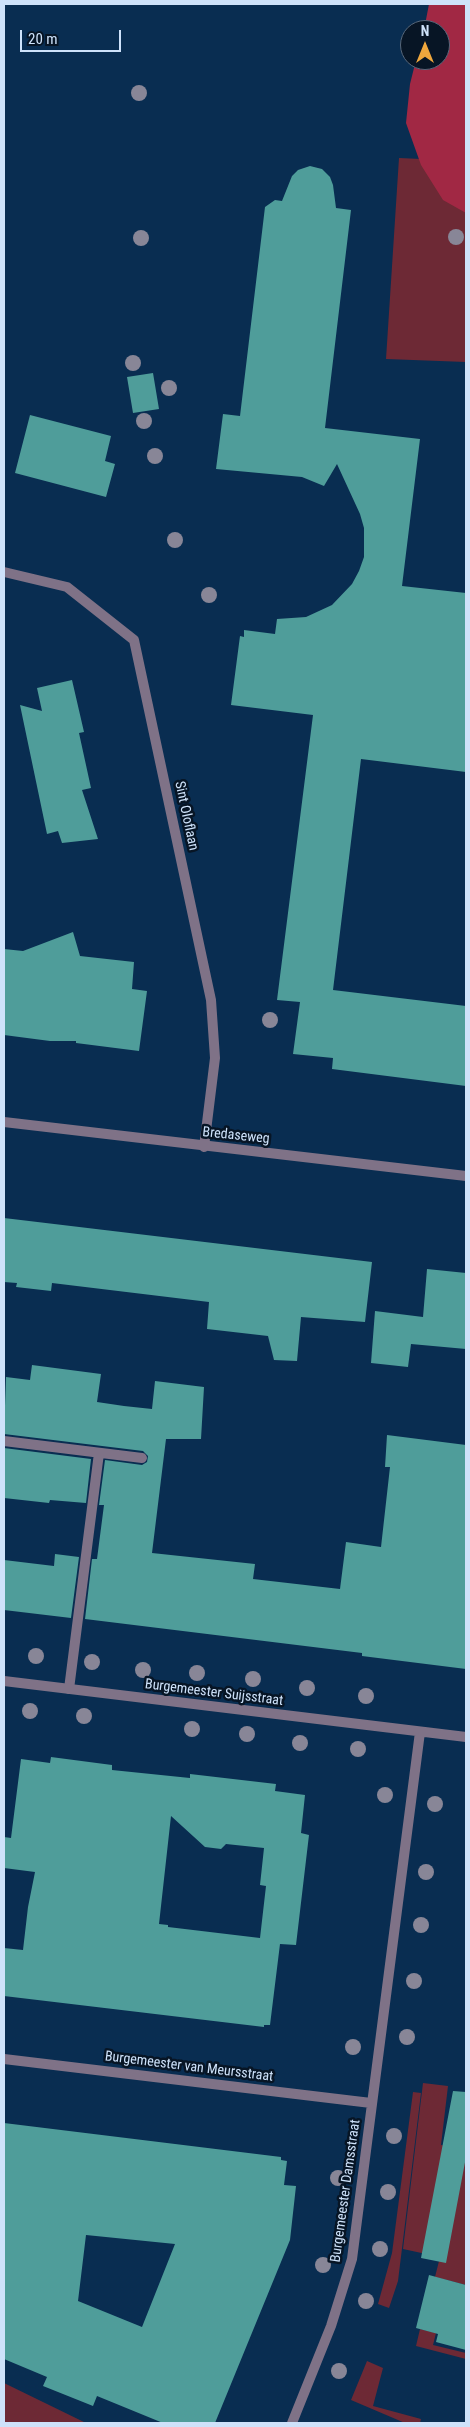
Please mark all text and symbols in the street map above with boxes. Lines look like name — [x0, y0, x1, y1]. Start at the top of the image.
scale bar — [22, 20, 124, 52]
north arrow — [400, 20, 450, 70]
text: N — [421, 23, 429, 39]
text: 20 m — [28, 30, 58, 48]
street label: Sint Oloflaan — [170, 780, 202, 852]
street label: Bredaseweg — [202, 1124, 270, 1148]
street label: Burgemeester Suijsstraat — [144, 1676, 284, 1710]
street label: Burgemeester van Meursstraat — [104, 2048, 274, 2086]
street label: Burgemeester Damsstraat — [328, 2119, 364, 2263]

